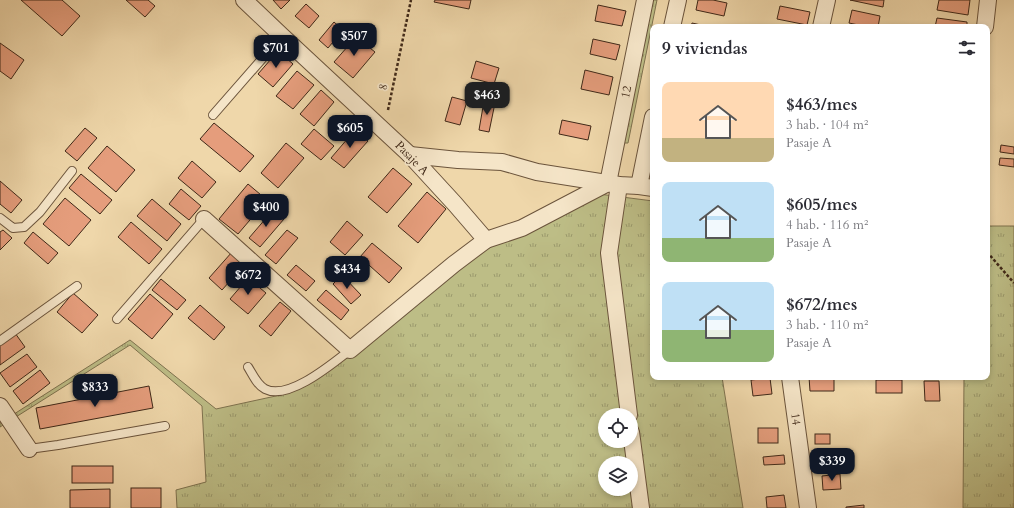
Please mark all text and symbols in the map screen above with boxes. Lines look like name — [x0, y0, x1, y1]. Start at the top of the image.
pin: $507 — [330, 23, 378, 57]
text: $507 — [341, 27, 367, 45]
pin: $701 — [252, 35, 300, 69]
text: 9 viviendas — [662, 37, 748, 60]
icon: filters — [956, 37, 978, 59]
text: $701 — [263, 39, 289, 57]
street label: 8 — [375, 82, 391, 92]
pin: $463 — [463, 82, 511, 116]
street label: 12 — [617, 84, 635, 100]
text: $463 — [474, 86, 500, 104]
text: $463/mes — [786, 93, 857, 116]
icon: home — [694, 98, 742, 146]
pin: $605 — [326, 115, 374, 149]
text: 3 hab. · 104 m² — [786, 116, 868, 134]
text: $605 — [337, 119, 363, 137]
text: Pasaje A — [786, 134, 832, 152]
street label: Pasaje A — [392, 137, 433, 179]
text: $605/mes — [786, 193, 857, 216]
pin: $400 — [242, 194, 290, 228]
text: $400 — [253, 198, 279, 216]
icon: home — [694, 198, 742, 246]
text: 4 hab. · 116 m² — [786, 216, 868, 234]
text: Pasaje A — [786, 234, 832, 252]
pin: $434 — [323, 256, 371, 290]
text: $434 — [334, 260, 360, 278]
pin: $672 — [224, 262, 272, 296]
text: $672 — [235, 266, 261, 284]
text: $672/mes — [786, 293, 857, 316]
icon: home — [694, 298, 742, 346]
text: 3 hab. · 110 m² — [786, 316, 868, 334]
text: Pasaje A — [786, 334, 832, 352]
pin: $833 — [71, 374, 119, 408]
text: $833 — [82, 378, 108, 396]
map controls — [598, 408, 638, 496]
button: locate — [598, 408, 638, 448]
street label: 14 — [787, 412, 805, 426]
pin: $339 — [808, 448, 856, 482]
text: $339 — [819, 452, 845, 470]
button: layers — [598, 456, 638, 496]

